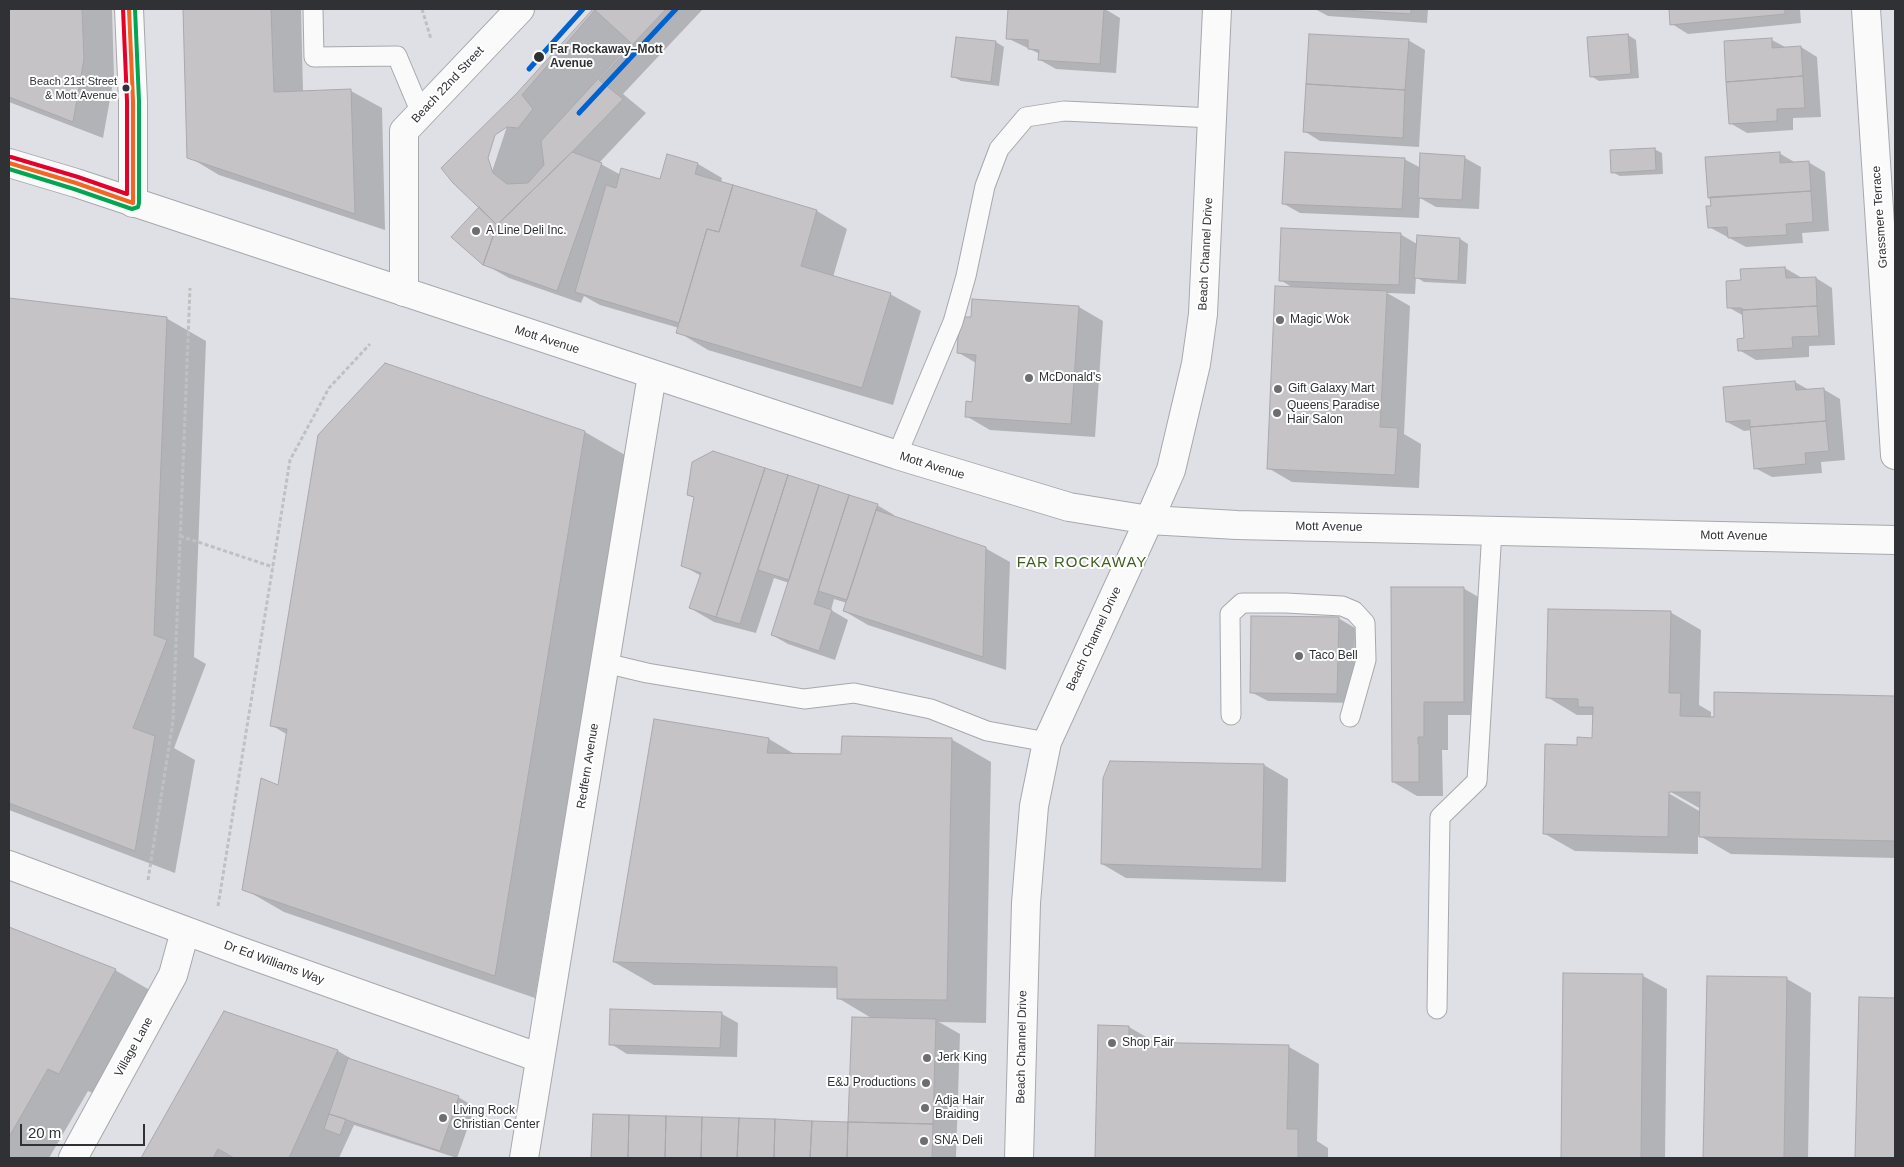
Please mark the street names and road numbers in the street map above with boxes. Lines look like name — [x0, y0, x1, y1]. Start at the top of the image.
street label: Beach 22nd Street — [409, 44, 487, 126]
street label: Grassmere Terrace — [1869, 165, 1891, 269]
street label: Beach Channel Drive — [1196, 197, 1216, 311]
street label: Mott Avenue — [513, 323, 581, 357]
street label: Mott Avenue — [898, 449, 966, 483]
street label: Mott Avenue — [1295, 519, 1363, 535]
street label: Mott Avenue — [1700, 528, 1768, 544]
street label: Beach Channel Drive — [1064, 585, 1124, 693]
street label: Redfern Avenue — [574, 722, 602, 810]
street label: Dr Ed Williams Way — [222, 938, 326, 988]
street label: Beach Channel Drive — [1014, 990, 1030, 1104]
street label: Village Lane — [112, 1015, 156, 1079]

